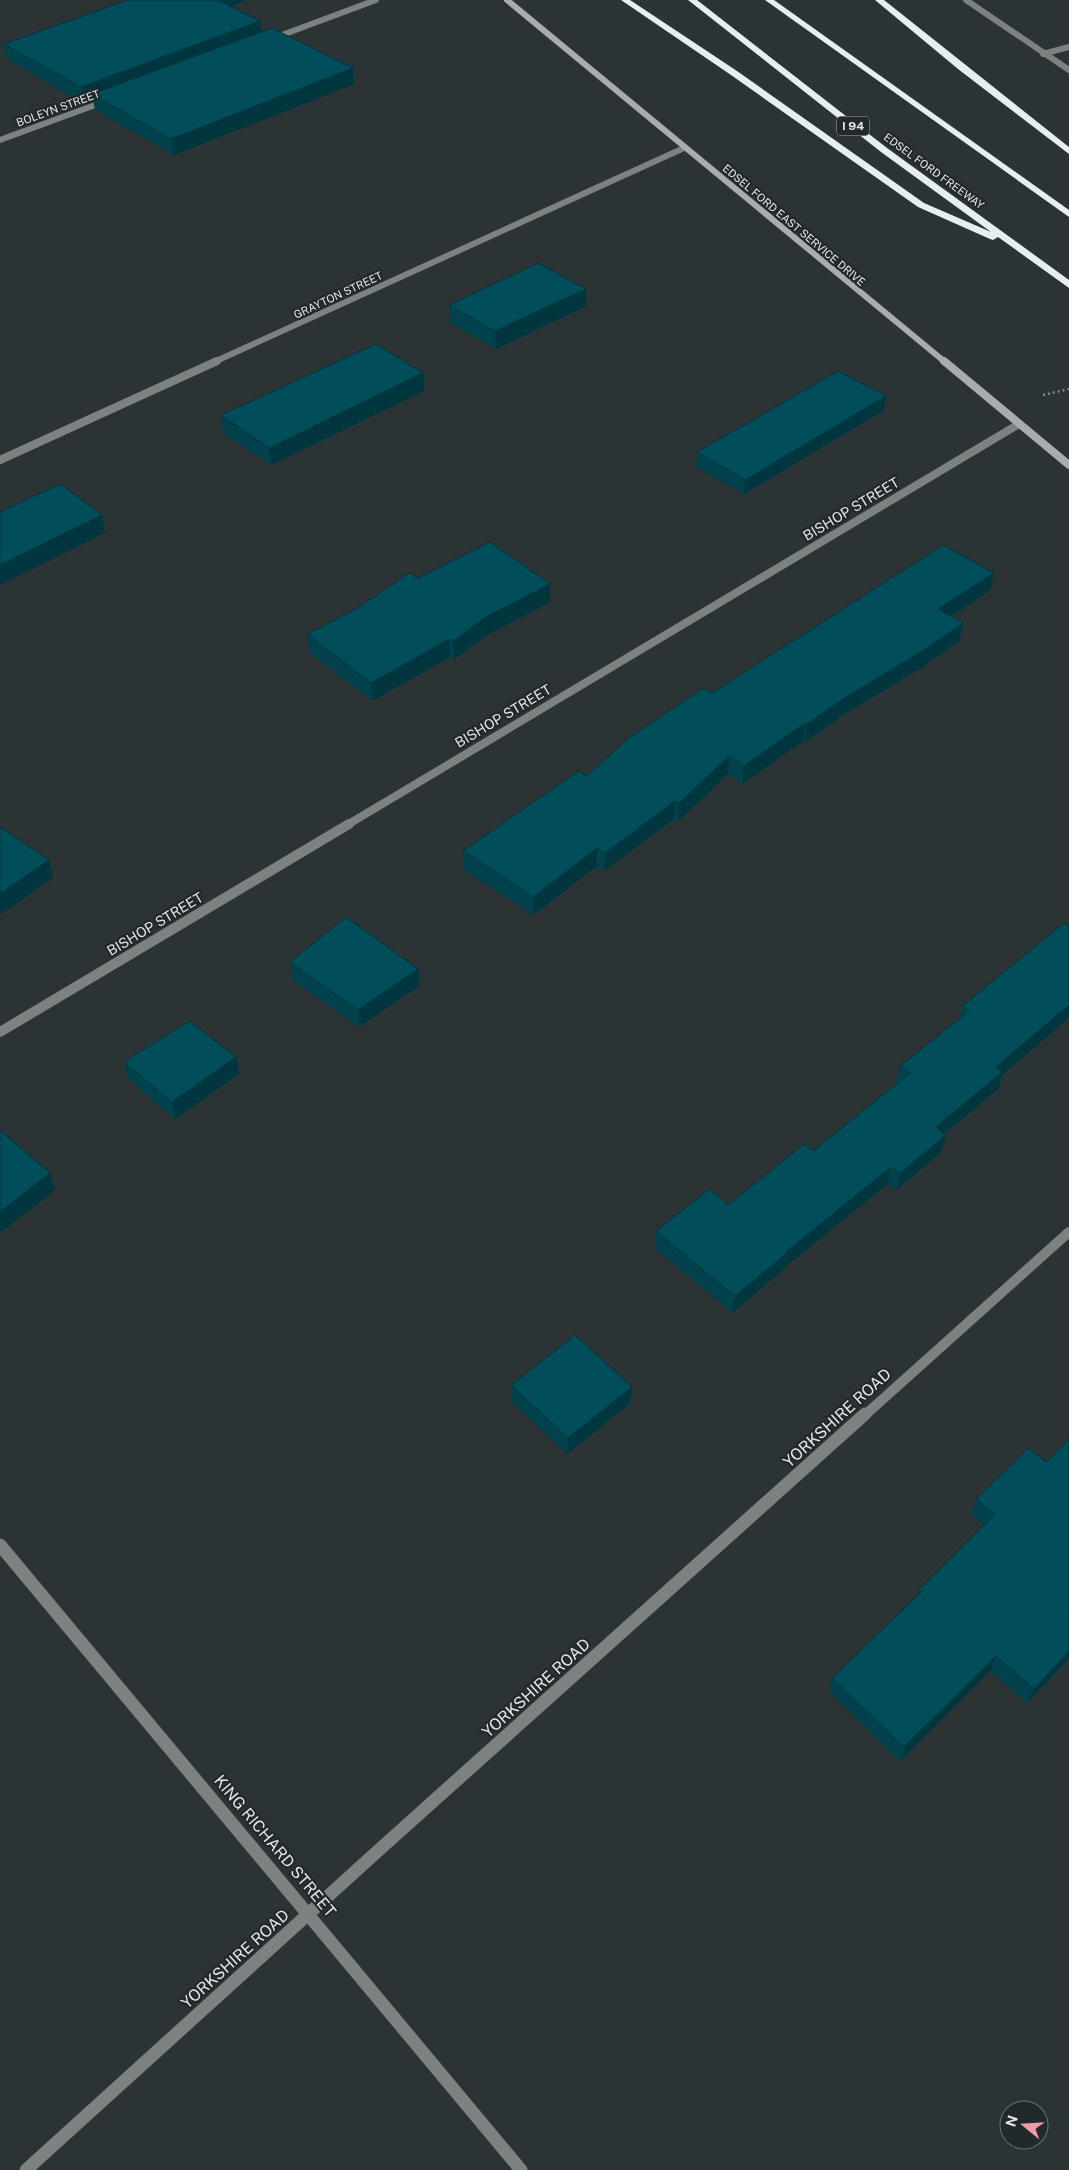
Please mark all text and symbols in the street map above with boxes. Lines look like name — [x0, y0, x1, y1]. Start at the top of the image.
street label: BOLEYN STREET — [15, 87, 102, 129]
road number: I 94 — [837, 116, 869, 136]
street label: EDSEL FORD FREEWAY — [882, 131, 987, 212]
street label: EDSEL FORD EAST SERVICE DRIVE — [720, 162, 868, 288]
street label: GRAYTON STREET — [292, 269, 385, 321]
street label: BISHOP STREET — [800, 474, 902, 544]
street label: BISHOP STREET — [452, 681, 554, 751]
street label: BISHOP STREET — [104, 889, 206, 959]
street label: YORKSHIRE ROAD — [779, 1365, 895, 1471]
street label: YORKSHIRE ROAD — [478, 1635, 594, 1741]
street label: KING RICHARD STREET — [210, 1771, 340, 1921]
street label: YORKSHIRE ROAD — [177, 1906, 293, 2012]
north arrow — [999, 2100, 1049, 2150]
text: N — [1002, 2113, 1021, 2129]

